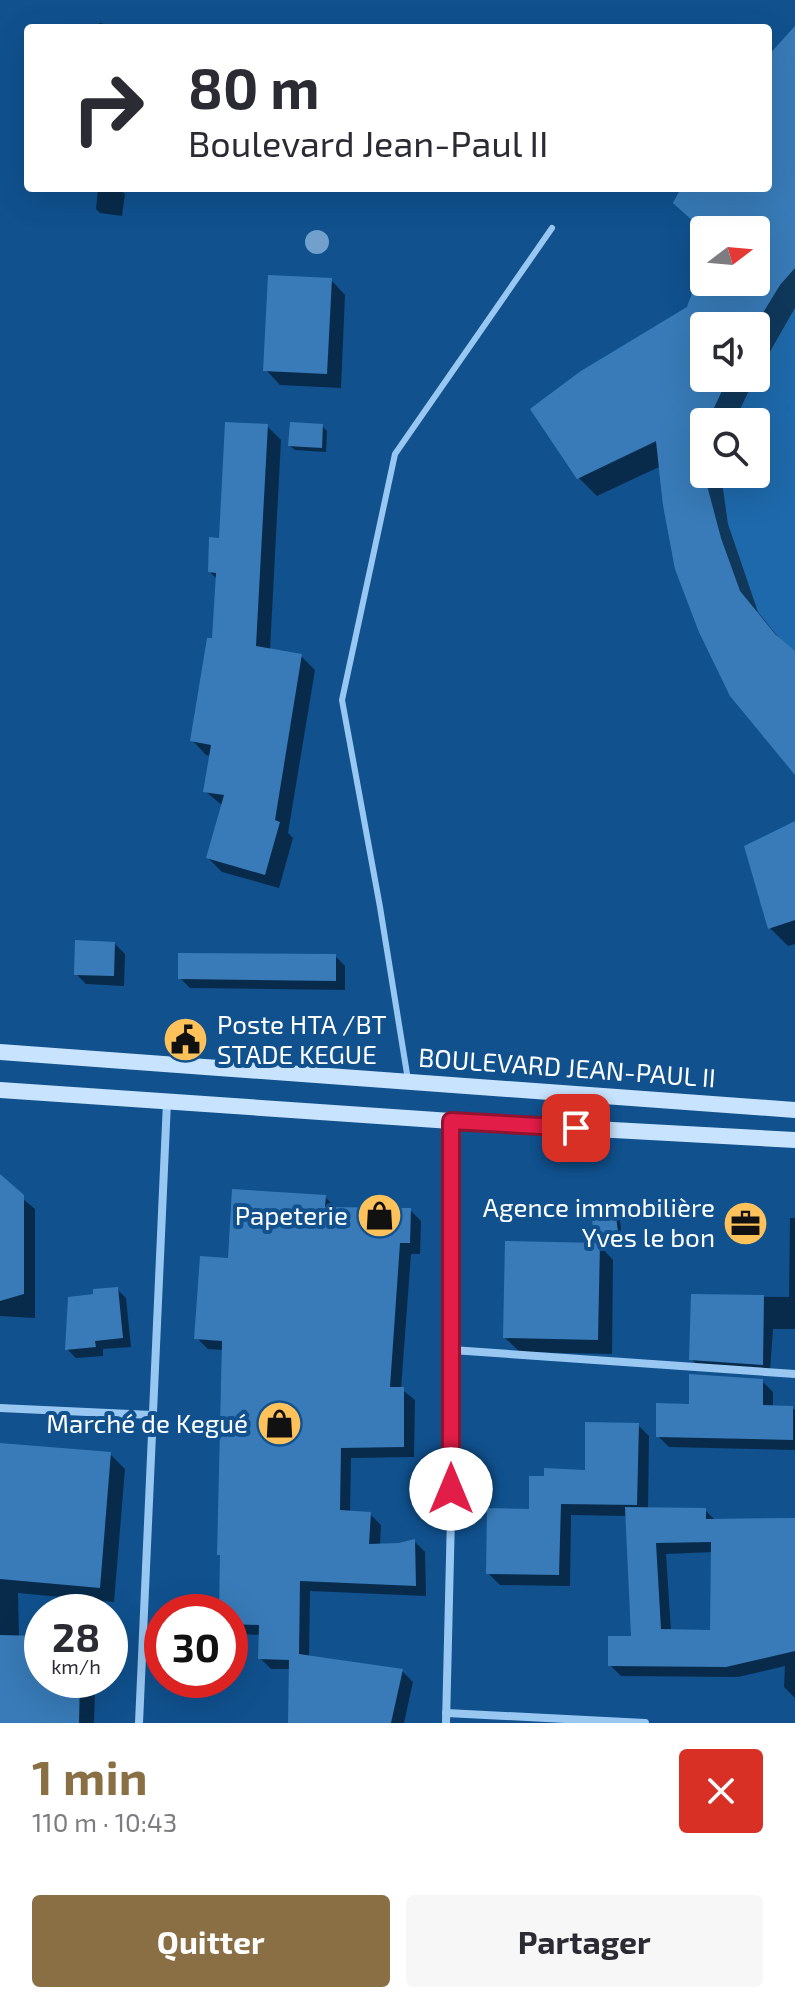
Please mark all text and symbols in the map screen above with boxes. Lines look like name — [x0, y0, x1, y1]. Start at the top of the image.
text: 80 m — [188, 53, 320, 120]
icon: right — [56, 56, 160, 160]
text: Boulevard Jean-Paul II — [188, 121, 548, 164]
north arrow — [690, 216, 770, 296]
map controls — [690, 216, 770, 488]
button: sound — [690, 312, 770, 392]
button: search — [690, 408, 770, 488]
place label: Poste HTA /BT STADE KEGUE — [217, 1008, 387, 1069]
public building icon: Poste HTA /BT STADE KEGUE — [162, 1016, 210, 1064]
street label: BOULEVARD JEAN-PAUL II — [417, 1041, 717, 1092]
pin — [542, 1094, 610, 1162]
icon: arrive — [554, 1106, 598, 1150]
place label: Agence immobilière Yves le bon — [483, 1191, 715, 1252]
shop icon: Papeterie — [355, 1192, 403, 1240]
place label: Papeterie — [235, 1199, 348, 1230]
office icon: Agence immobilière Yves le bon — [722, 1199, 770, 1247]
shop icon: Marché de Kegué — [255, 1400, 303, 1448]
place label: Marché de Kegué — [46, 1407, 248, 1438]
position arrow — [409, 1447, 493, 1531]
speed limit sign: 30 — [144, 1594, 248, 1698]
text: 28 — [52, 1612, 100, 1660]
text: km/h — [51, 1654, 101, 1678]
text: 1 min — [32, 1747, 148, 1805]
button: close — [679, 1749, 763, 1833]
text: 110 m · 10:43 — [32, 1806, 177, 1837]
button: Quitter — [32, 1895, 390, 1987]
button: Partager — [406, 1895, 763, 1987]

